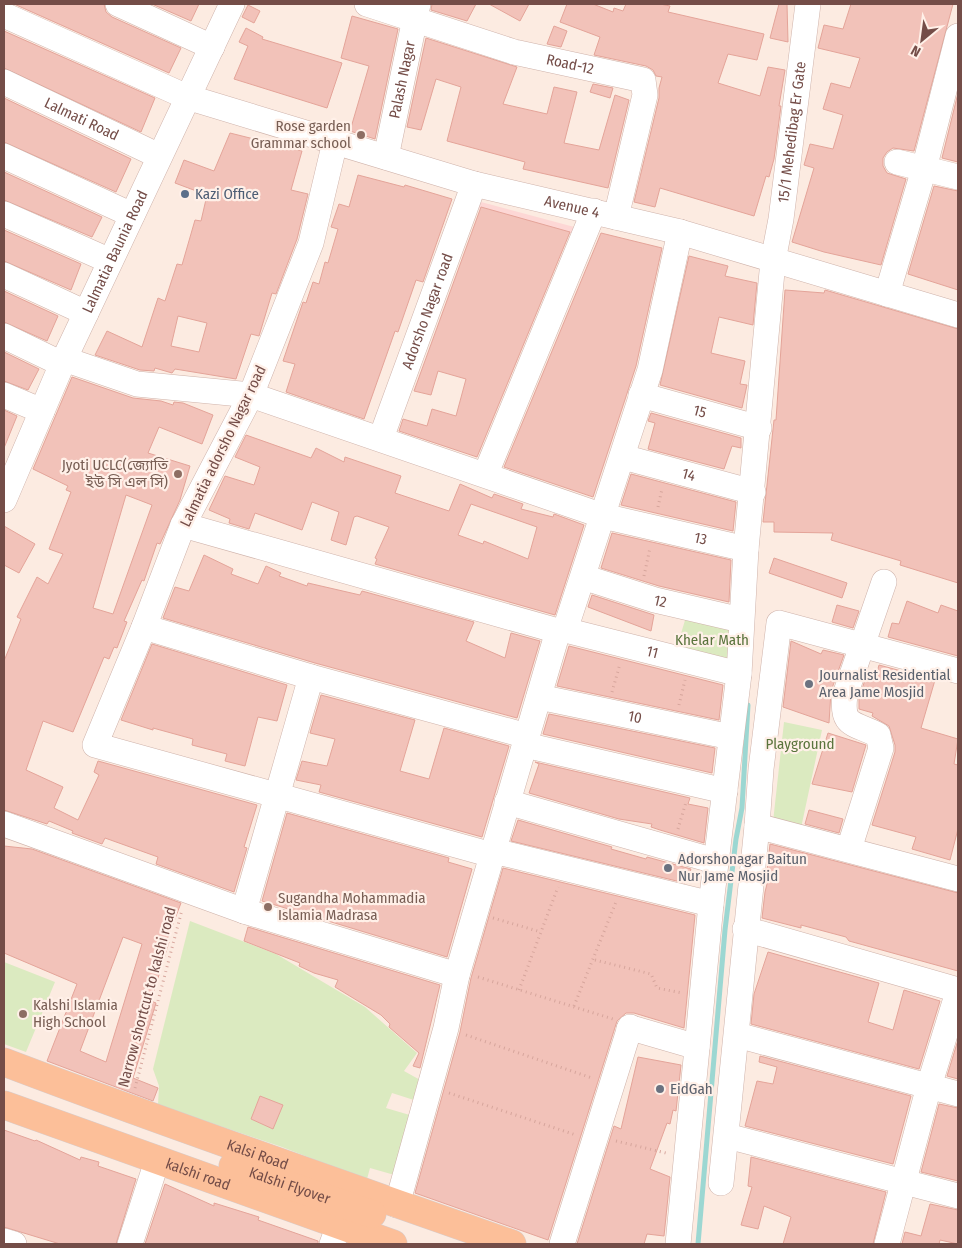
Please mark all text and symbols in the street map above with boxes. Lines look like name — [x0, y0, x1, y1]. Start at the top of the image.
north arrow — [897, 15, 947, 65]
street label: Palash Nagar — [385, 38, 419, 120]
text: N — [908, 41, 924, 60]
street label: Road-12 — [545, 50, 596, 78]
street label: 15/1 Mehedibag Er Gate — [774, 60, 810, 204]
street label: Lalmati Road — [42, 94, 122, 144]
place label: Rose garden Grammar school — [251, 117, 351, 152]
marker: Rose garden Grammar school — [355, 129, 367, 141]
place label: Kazi Office — [195, 185, 259, 203]
street label: Lalmatia Baunia Road — [78, 188, 152, 316]
marker: Kazi Office — [179, 188, 191, 200]
street label: Avenue 4 — [543, 192, 601, 222]
street label: Adorsho Nagar road — [398, 251, 457, 372]
street label: Lalmatia adorsho Nagar road — [176, 362, 270, 530]
street label: 15 — [691, 401, 708, 422]
place label: Jyoti UCLC(জ্যোতি ইউ সি এল সি) — [62, 456, 168, 491]
street label: 14 — [680, 464, 697, 485]
marker: Jyoti UCLC(জ্যোতি ইউ সি এল সি) — [172, 468, 184, 480]
street label: 13 — [692, 528, 709, 549]
street label: 12 — [652, 591, 669, 611]
park label: Khelar Math — [675, 631, 749, 649]
street label: 11 — [644, 642, 660, 662]
place label: Journalist Residential Area Jame Mosjid — [819, 666, 951, 701]
marker: Journalist Residential Area Jame Mosjid — [803, 678, 815, 690]
street label: 10 — [626, 707, 643, 727]
park label: Playground — [766, 735, 834, 753]
place label: Adorshonagar Baitun Nur Jame Mosjid — [678, 850, 807, 885]
marker: Adorshonagar Baitun Nur Jame Mosjid — [662, 862, 674, 874]
place label: Sugandha Mohammadia Islamia Madrasa — [278, 889, 426, 924]
marker: Sugandha Mohammadia Islamia Madrasa — [262, 901, 274, 913]
street label: Narrow shortcut to kalshi road — [114, 905, 180, 1089]
place label: Kalshi Islamia High School — [33, 996, 118, 1031]
marker: Kalshi Islamia High School — [17, 1008, 29, 1020]
place label: EidGah — [670, 1080, 713, 1098]
marker: EidGah — [654, 1083, 666, 1095]
street label: Kalsi Road — [224, 1135, 291, 1174]
street label: kalshi road — [163, 1154, 233, 1194]
street label: Kalshi Flyover — [247, 1163, 333, 1208]

